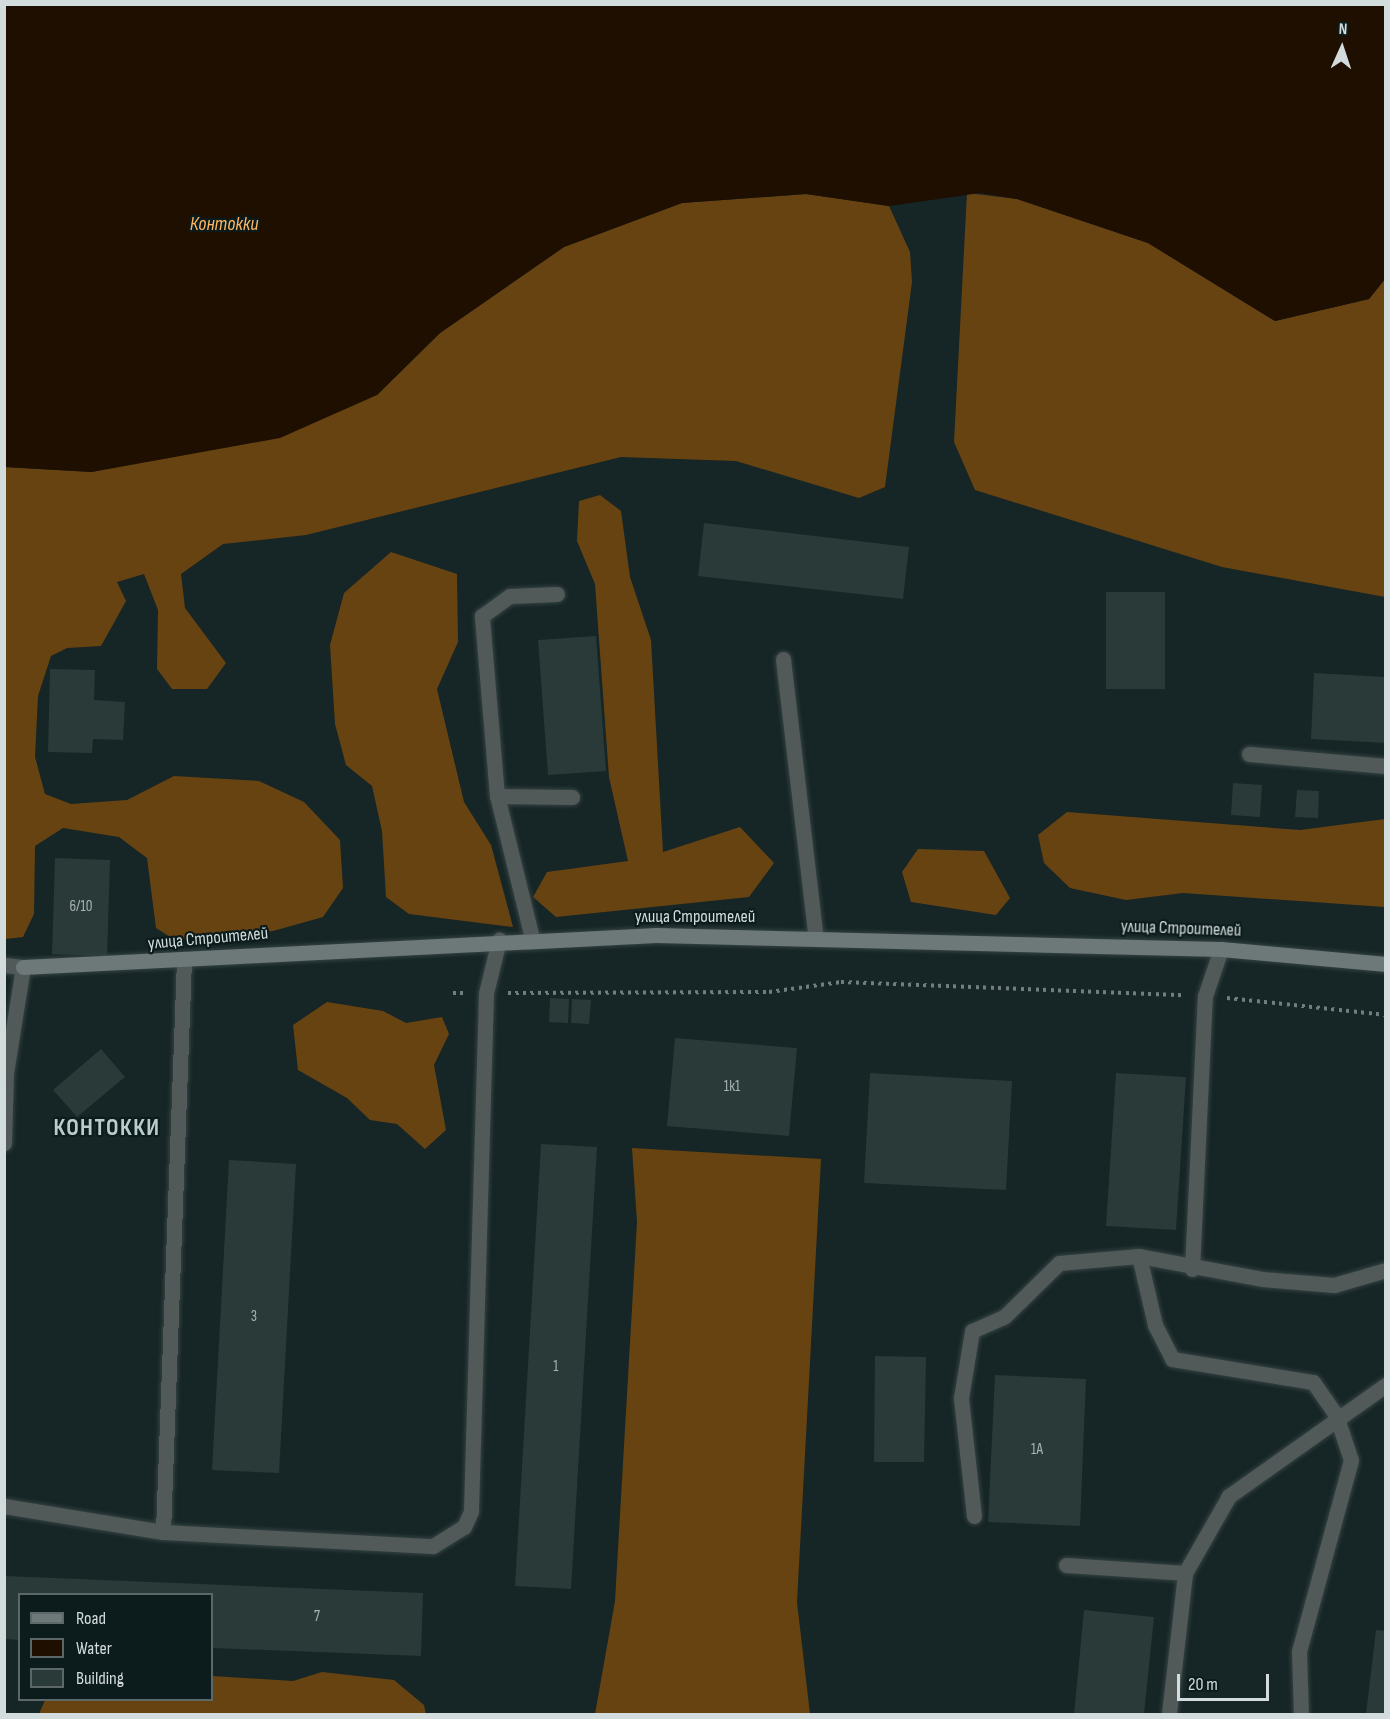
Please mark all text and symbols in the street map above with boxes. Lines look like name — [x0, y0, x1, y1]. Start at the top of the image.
north arrow — [1312, 18, 1372, 78]
text: N — [1338, 20, 1348, 39]
water label: Контокки — [190, 212, 258, 236]
house number: 6/10 — [70, 898, 92, 916]
street label: улица Строителей — [635, 906, 755, 928]
street label: улица Строителей — [1120, 916, 1242, 942]
street label: улица Строителей — [147, 923, 269, 955]
house number: 1к1 — [724, 1078, 740, 1096]
district label: КОНТОККИ — [53, 1114, 161, 1142]
house number: 3 — [251, 1308, 257, 1326]
house number: 1 — [553, 1358, 559, 1376]
house number: 1А — [1031, 1441, 1043, 1459]
legend — [18, 1593, 213, 1701]
text: Road — [76, 1608, 106, 1629]
house number: 7 — [314, 1608, 320, 1626]
text: Water — [76, 1638, 112, 1659]
scale bar — [1180, 1662, 1272, 1700]
text: Building — [76, 1668, 124, 1689]
text: 20 m — [1188, 1674, 1218, 1695]

